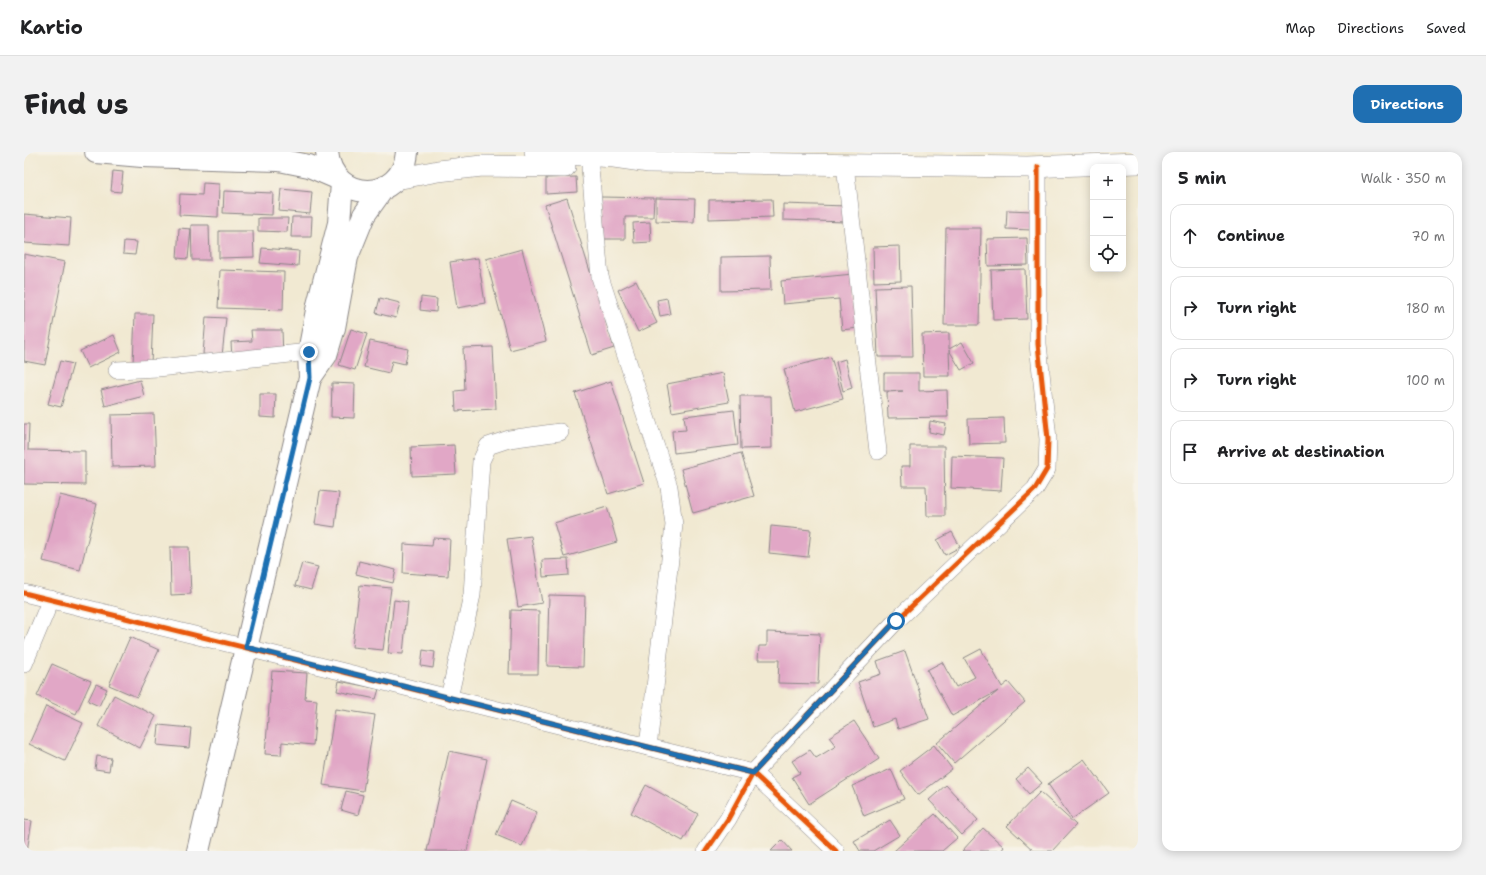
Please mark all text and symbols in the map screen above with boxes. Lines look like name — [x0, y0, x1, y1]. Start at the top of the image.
text: Kartio — [20, 15, 83, 40]
text: Map — [1286, 19, 1316, 37]
text: Directions — [1338, 19, 1404, 37]
text: Saved — [1426, 19, 1466, 37]
text: Find us — [24, 85, 129, 123]
button: Directions — [1353, 85, 1462, 123]
map controls — [1090, 164, 1126, 272]
button: + — [1090, 164, 1126, 200]
text: 5 min — [1178, 167, 1226, 189]
text: Walk · 350 m — [1361, 170, 1446, 187]
button: − — [1090, 200, 1126, 236]
icon: ahead — [1179, 225, 1201, 247]
text: Continue — [1217, 226, 1285, 246]
text: 70 m — [1411, 228, 1445, 245]
button: locate — [1090, 236, 1126, 272]
icon: right — [1179, 297, 1201, 319]
text: Turn right — [1217, 298, 1297, 318]
text: 180 m — [1406, 300, 1445, 317]
route end — [300, 343, 318, 361]
icon: right — [1179, 369, 1201, 391]
text: Turn right — [1217, 370, 1297, 390]
text: 100 m — [1406, 372, 1445, 389]
icon: arrive — [1179, 441, 1201, 463]
text: Arrive at destination — [1217, 442, 1385, 462]
route start — [887, 612, 905, 630]

